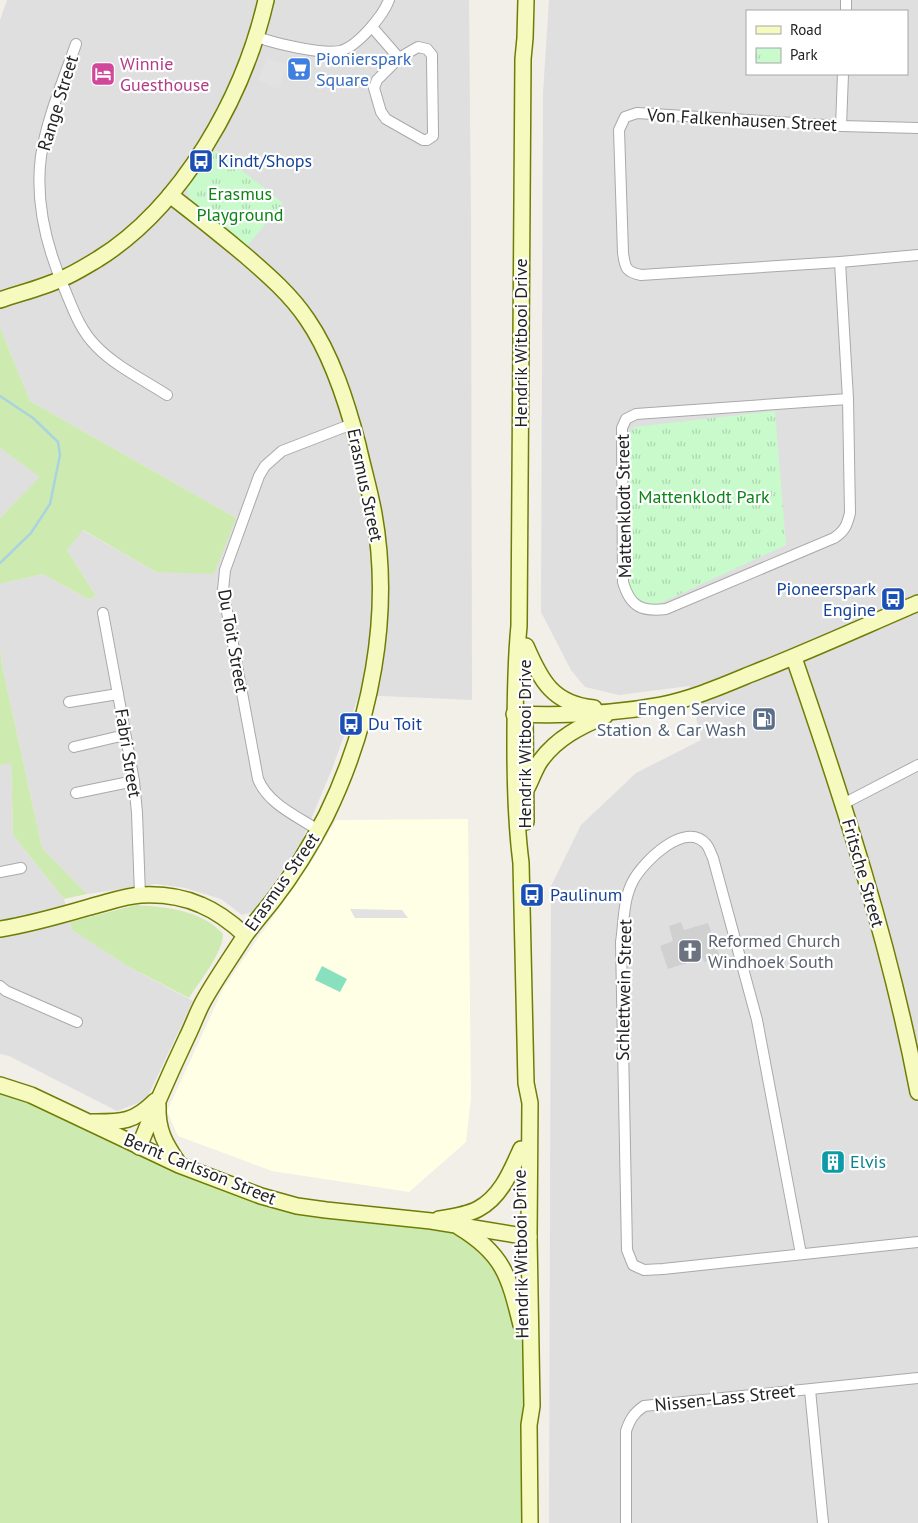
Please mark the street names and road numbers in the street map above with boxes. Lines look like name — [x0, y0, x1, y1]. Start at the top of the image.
street label: Range Street — [32, 52, 83, 154]
street label: Von Falkenhausen Street — [645, 103, 838, 136]
street label: Hendrik Witbooi Drive — [509, 258, 532, 428]
street label: Erasmus Street — [342, 426, 389, 544]
street label: Mattenklodt Street — [611, 434, 636, 578]
street label: Du Toit Street — [213, 587, 254, 694]
street label: Hendrik Witbooi Drive — [513, 659, 536, 829]
street label: Fabri Street — [110, 707, 147, 799]
street label: Fritsche Street — [837, 816, 890, 930]
street label: Erasmus Street — [239, 828, 324, 935]
street label: Schlettwein Street — [611, 919, 636, 1061]
street label: Bernt Carlsson Street — [121, 1127, 280, 1210]
street label: Hendrik Witbooi Drive — [508, 1169, 533, 1339]
street label: Nissen-Lass Street — [653, 1379, 796, 1416]

